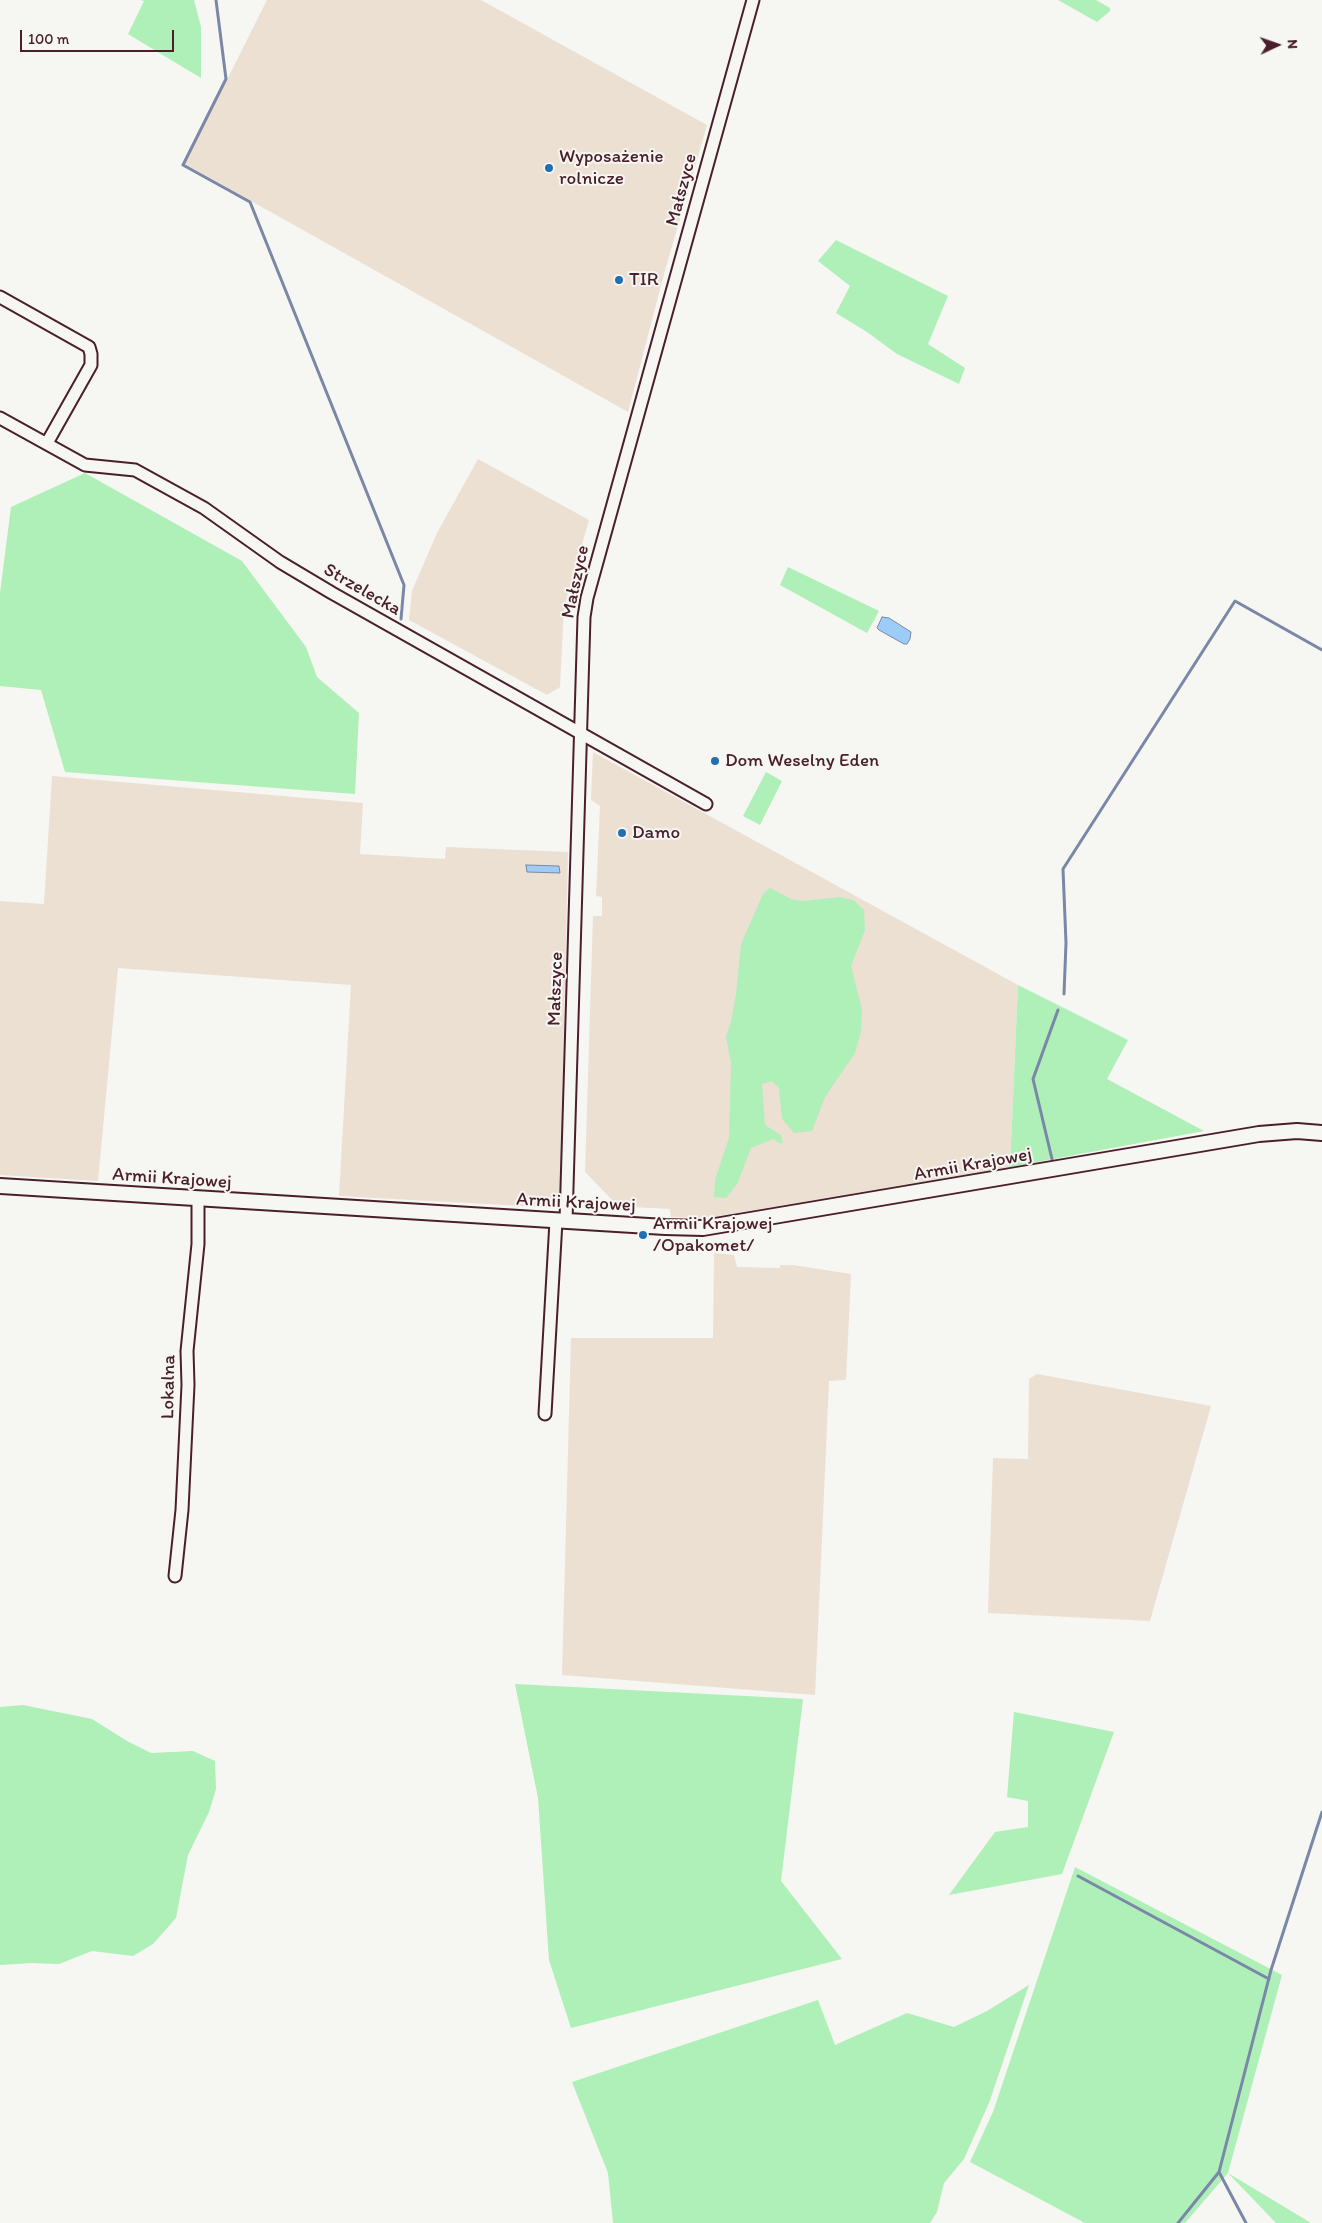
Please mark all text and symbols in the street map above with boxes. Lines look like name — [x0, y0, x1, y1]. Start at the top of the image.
scale bar — [22, 20, 176, 52]
north arrow — [1252, 20, 1302, 70]
text: 100 m — [28, 30, 69, 48]
text: N — [1284, 39, 1301, 49]
place label: Wyposażenie rolnicze — [559, 146, 664, 190]
street label: Małszyce — [661, 151, 703, 229]
marker: Wyposażenie rolnicze — [543, 162, 555, 174]
place label: TIR — [629, 269, 659, 291]
marker: TIR — [613, 274, 625, 286]
street label: Małszyce — [557, 543, 595, 621]
street label: Strzelecka — [319, 559, 405, 621]
place label: Dom Weselny Eden — [725, 750, 879, 772]
marker: Dom Weselny Eden — [709, 755, 721, 767]
place label: Damo — [632, 822, 680, 844]
marker: Damo — [616, 827, 628, 839]
street label: Małszyce — [543, 951, 569, 1027]
street label: Armii Krajowej — [912, 1143, 1034, 1187]
street label: Armii Krajowej — [112, 1163, 232, 1195]
street label: Armii Krajowej — [516, 1188, 636, 1218]
place label: Armii Krajowej /Opakomet/ — [653, 1213, 773, 1257]
marker: Armii Krajowej /Opakomet/ — [637, 1229, 649, 1241]
street label: Lokalna — [157, 1355, 181, 1419]

